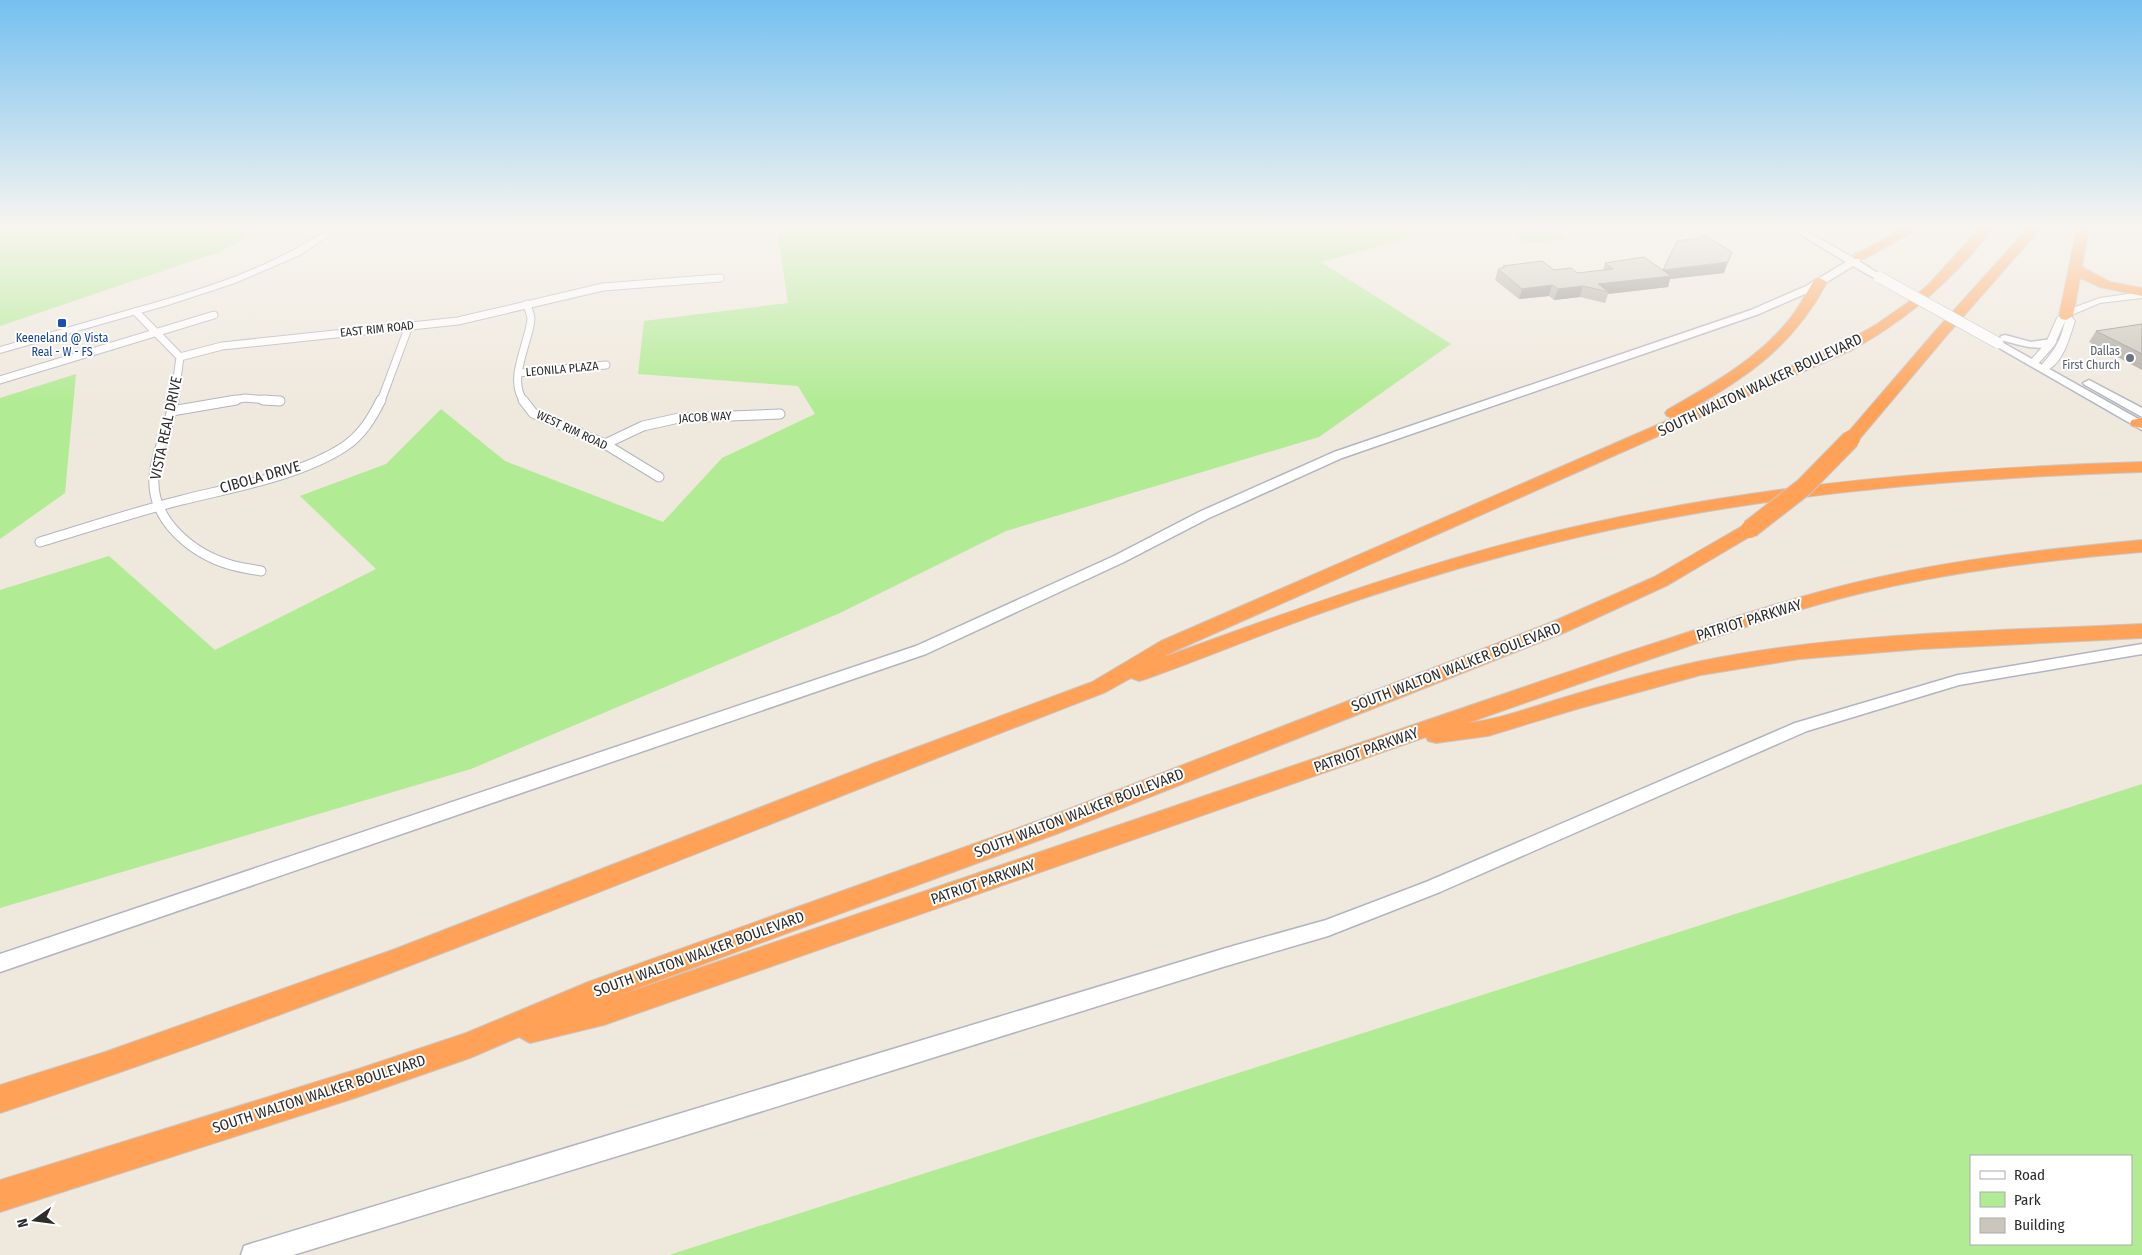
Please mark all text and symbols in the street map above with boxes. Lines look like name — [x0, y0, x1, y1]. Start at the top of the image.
marker: Keeneland @ Vista Real - W - FS — [56, 317, 68, 329]
street label: EAST RIM ROAD — [339, 318, 415, 340]
street label: SOUTH WALTON WALKER BOULEVARD — [1655, 330, 1865, 440]
place label: Keeneland @ Vista Real - W - FS — [16, 331, 108, 359]
place label: Dallas First Church — [2062, 344, 2120, 372]
marker: Dallas First Church — [2124, 352, 2136, 364]
street label: LEONILA PLAZA — [525, 359, 600, 379]
street label: VISTA REAL DRIVE — [146, 375, 186, 481]
street label: WEST RIM ROAD — [534, 407, 610, 453]
street label: JACOB WAY — [678, 409, 732, 425]
street label: CIBOLA DRIVE — [218, 457, 302, 497]
street label: PATRIOT PARKWAY — [1694, 595, 1804, 645]
street label: SOUTH WALTON WALKER BOULEVARD — [1349, 619, 1563, 715]
street label: PATRIOT PARKWAY — [1311, 724, 1421, 776]
street label: SOUTH WALTON WALKER BOULEVARD — [972, 765, 1186, 861]
street label: PATRIOT PARKWAY — [928, 856, 1038, 908]
street label: SOUTH WALTON WALKER BOULEVARD — [591, 907, 807, 1001]
street label: SOUTH WALTON WALKER BOULEVARD — [210, 1051, 428, 1137]
legend — [1970, 1155, 2132, 1245]
text: Road — [2014, 1166, 2045, 1184]
text: Park — [2014, 1191, 2041, 1209]
north arrow — [10, 1195, 60, 1245]
text: Building — [2014, 1216, 2065, 1234]
text: N — [14, 1217, 32, 1229]

